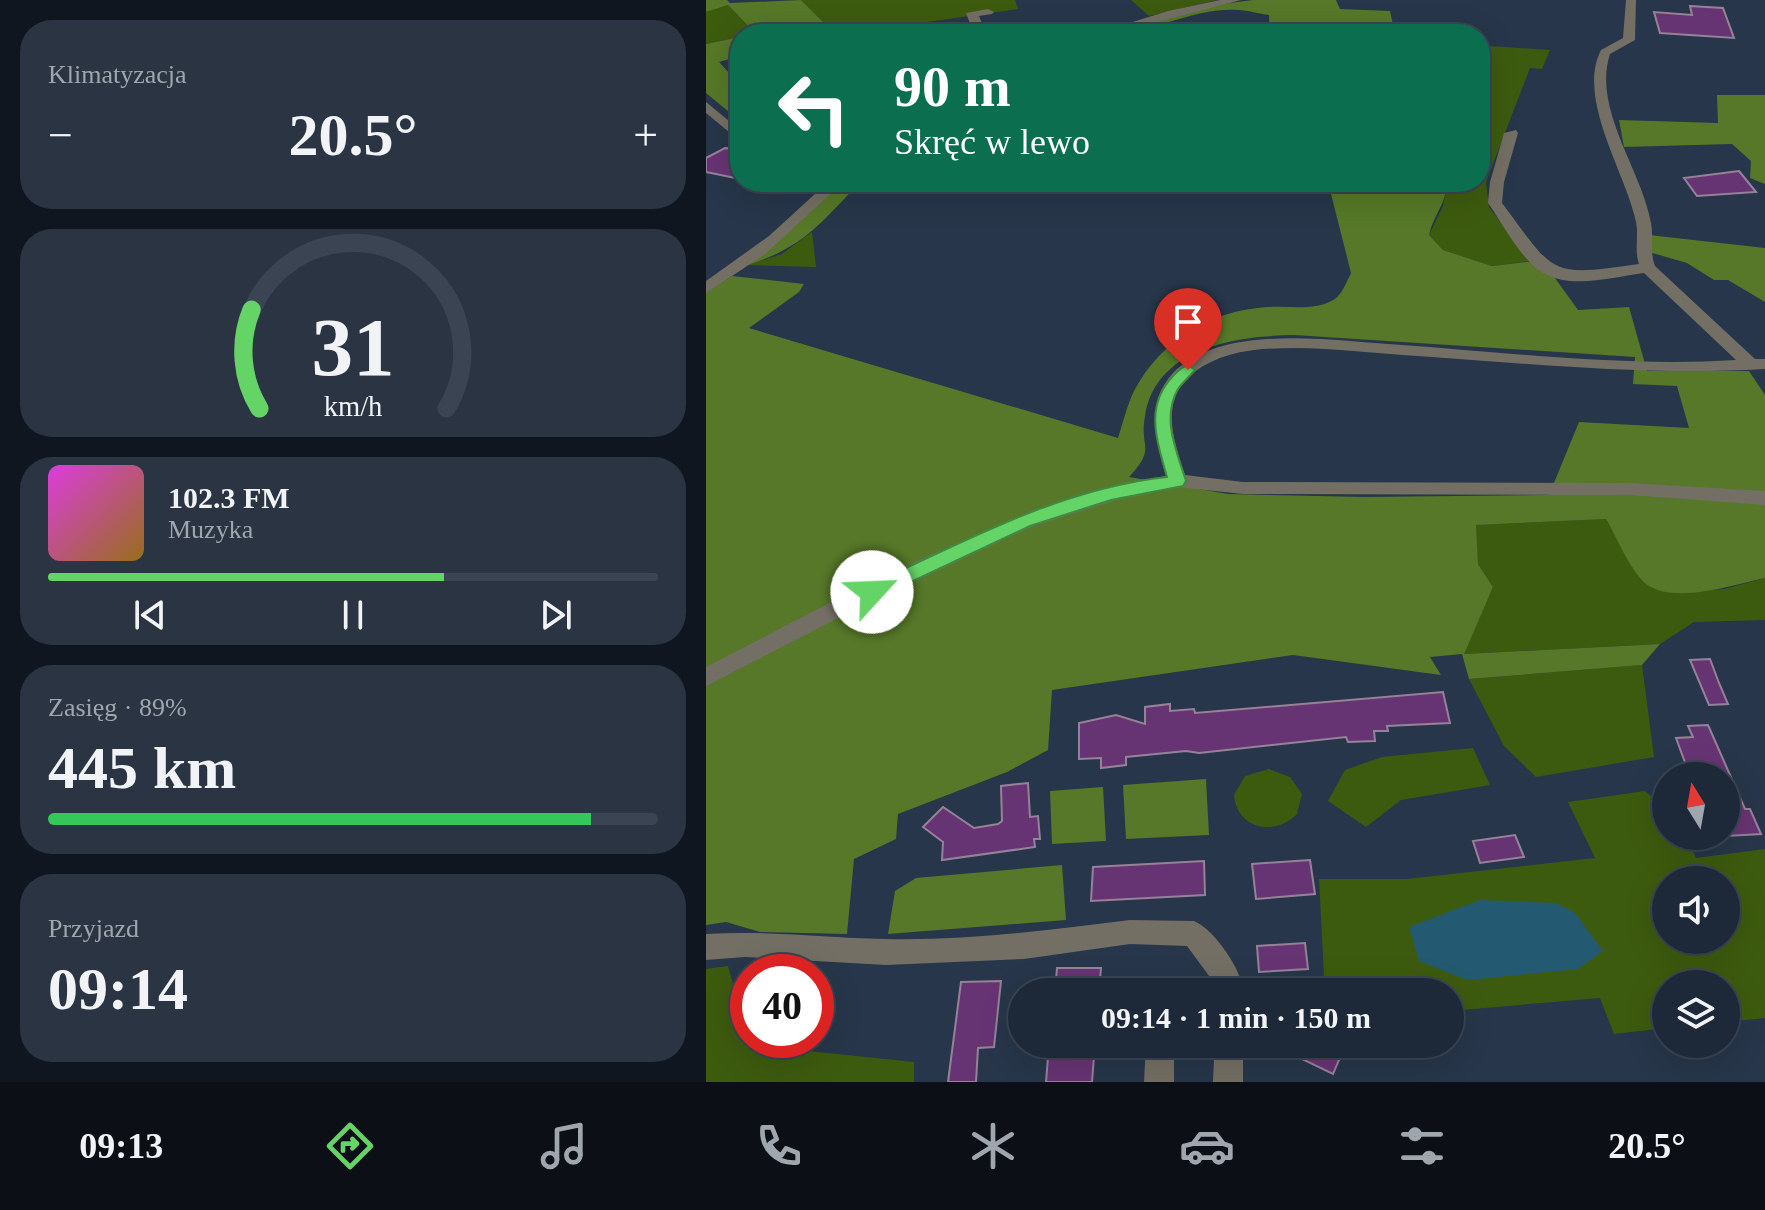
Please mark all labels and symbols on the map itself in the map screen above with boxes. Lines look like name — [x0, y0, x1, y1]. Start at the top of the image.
pin — [1154, 288, 1222, 370]
position arrow — [830, 550, 914, 634]
north arrow — [1652, 762, 1740, 850]
speed limit sign: 40 — [730, 954, 834, 1058]

